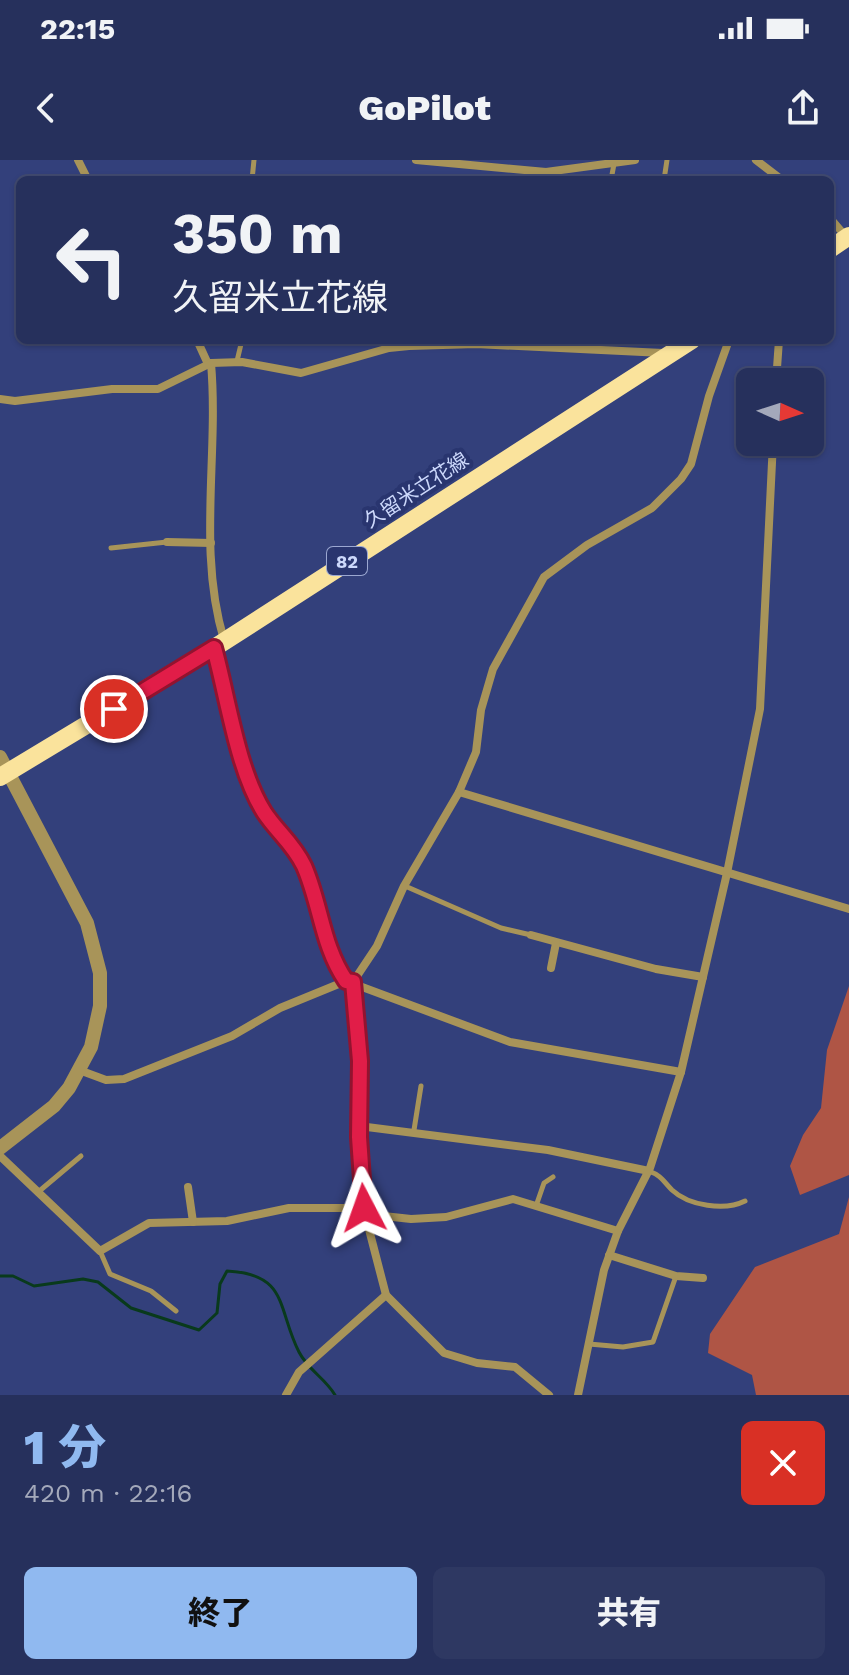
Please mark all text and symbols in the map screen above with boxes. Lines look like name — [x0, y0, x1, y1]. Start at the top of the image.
text: 22:15 — [40, 11, 115, 46]
icon: back — [24, 86, 68, 130]
icon: share — [781, 86, 825, 130]
text: GoPilot — [358, 87, 491, 129]
text: 350 m — [172, 201, 343, 267]
icon: left — [40, 208, 144, 312]
text: 久留米立花線 — [172, 277, 388, 319]
north arrow — [736, 368, 824, 456]
map controls — [736, 368, 824, 456]
street label: 久留米立花線 — [359, 447, 473, 533]
road number: 82 — [327, 547, 367, 575]
pin — [80, 675, 148, 743]
icon: arrive — [92, 687, 136, 731]
position arrow — [322, 1166, 406, 1250]
text: 1 分 — [24, 1419, 106, 1476]
button: close — [741, 1421, 825, 1505]
text: 420 m · 22:16 — [24, 1478, 192, 1508]
button: 終了 — [24, 1567, 417, 1659]
button: 共有 — [433, 1567, 825, 1659]

